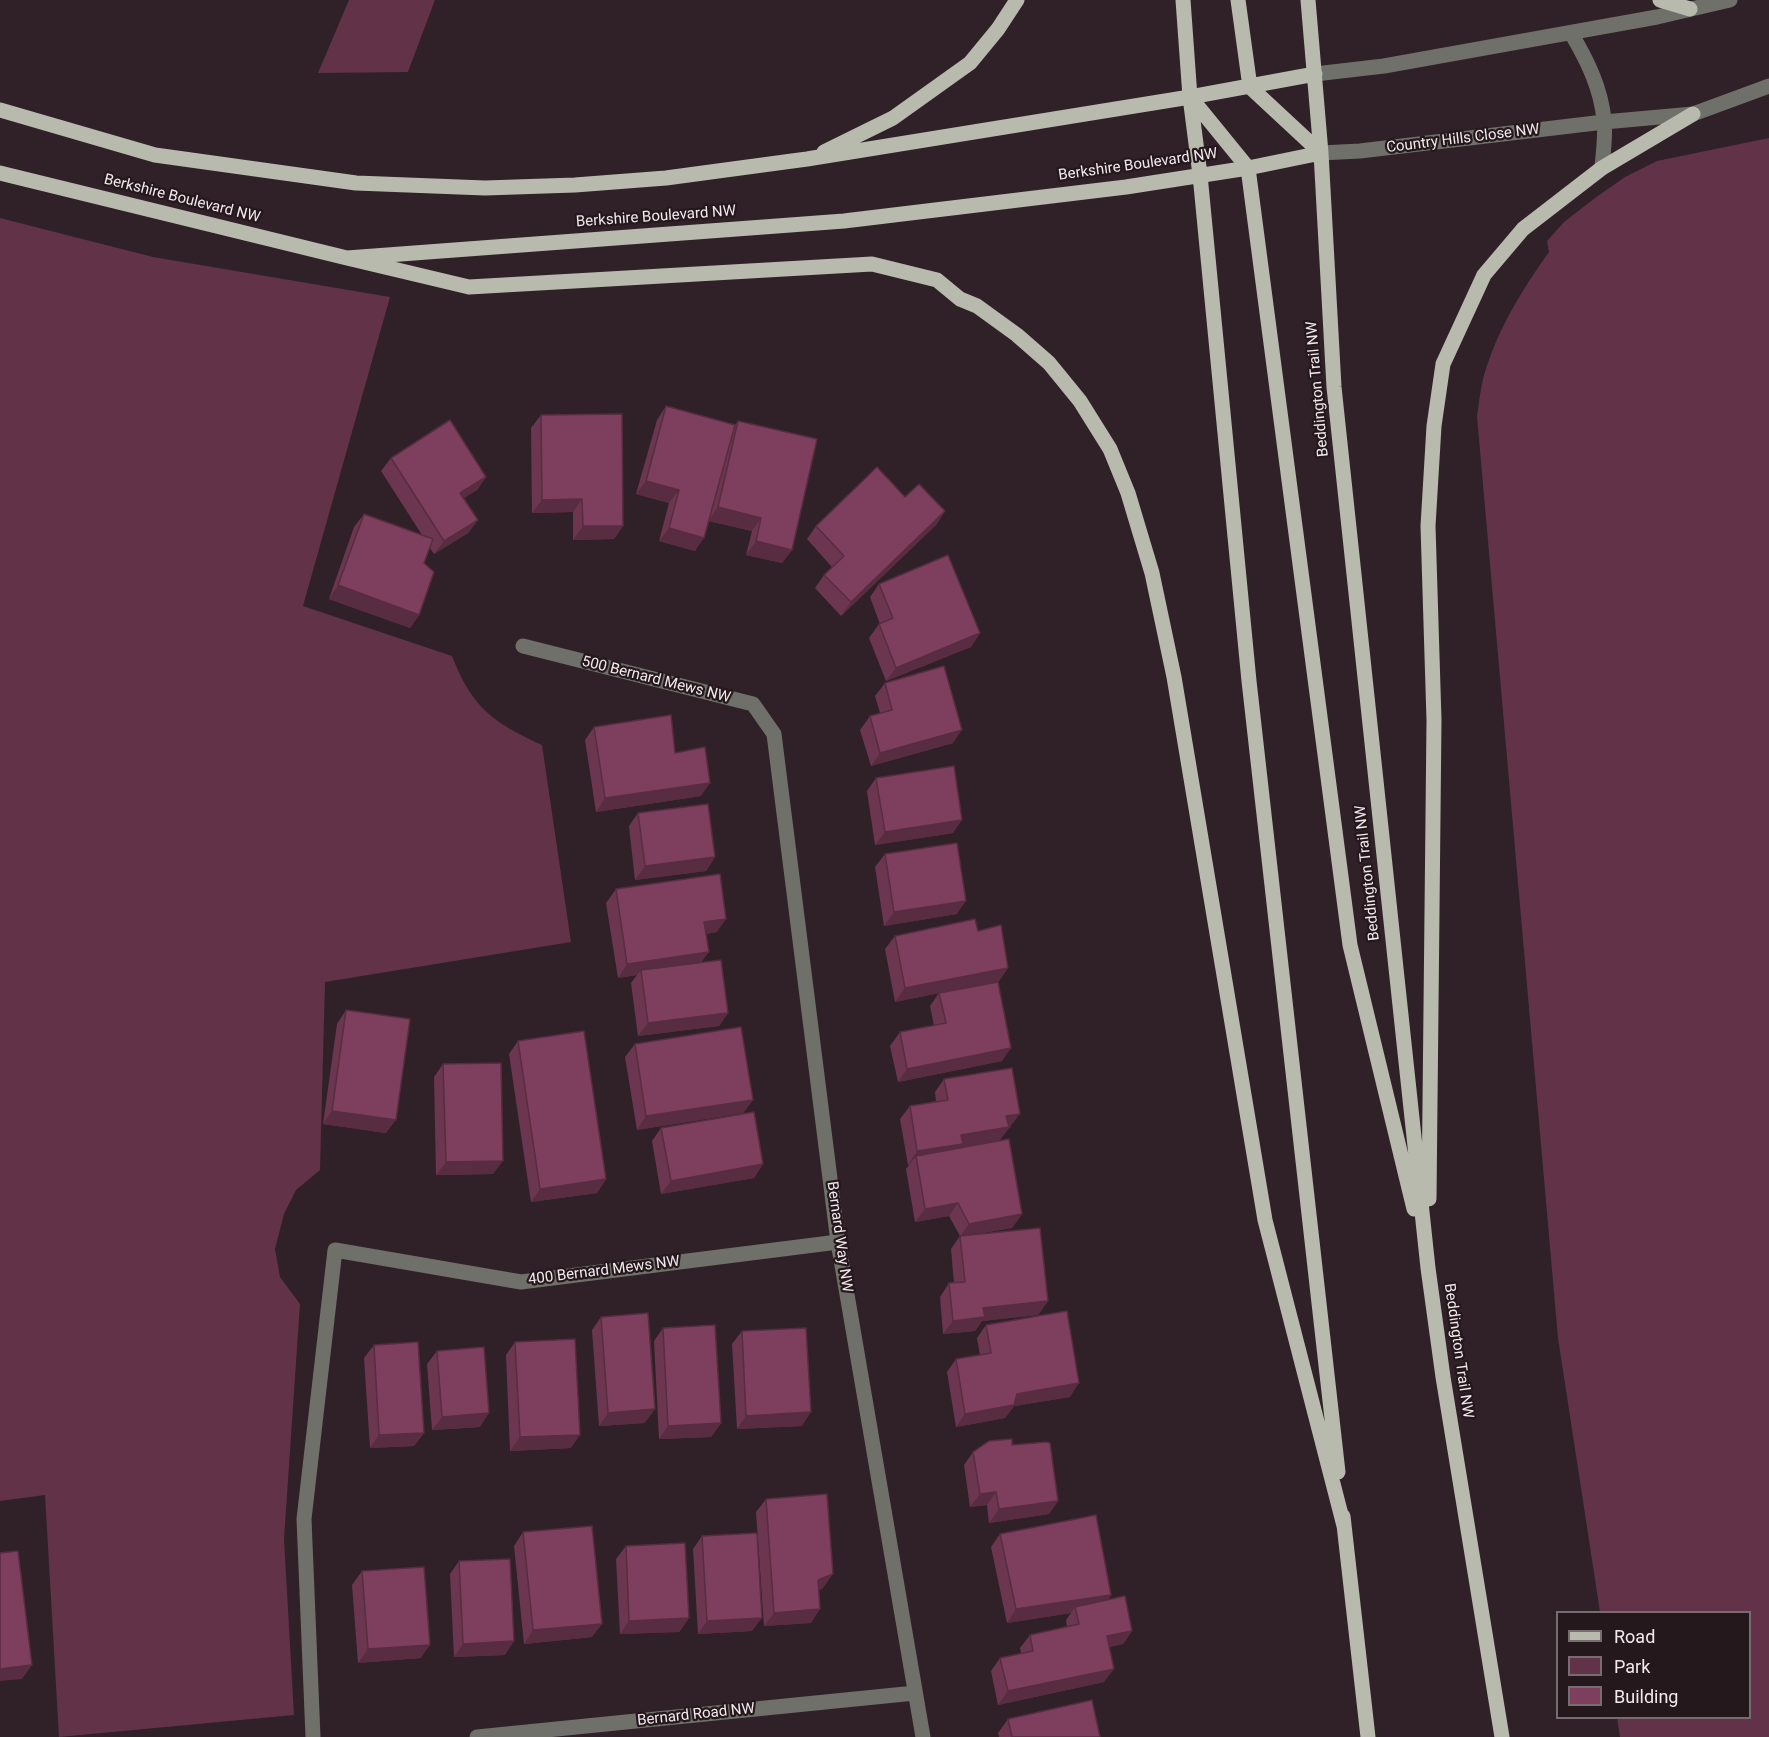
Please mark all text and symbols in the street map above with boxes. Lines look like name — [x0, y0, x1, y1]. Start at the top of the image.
street label: Country Hills Close NW — [1385, 121, 1541, 157]
street label: Berkshire Boulevard NW — [1057, 145, 1219, 185]
street label: Berkshire Boulevard NW — [102, 171, 262, 227]
street label: Berkshire Boulevard NW — [575, 202, 737, 232]
street label: Beddington Trail NW — [1303, 320, 1333, 458]
street label: 500 Bernard Mews NW — [580, 653, 732, 707]
street label: Beddington Trail NW — [1352, 804, 1384, 942]
street label: Bernard Way NW — [822, 1180, 856, 1294]
street label: 400 Bernard Mews NW — [527, 1253, 681, 1289]
street label: Beddington Trail NW — [1440, 1282, 1476, 1420]
legend — [1556, 1611, 1751, 1719]
text: Road — [1614, 1626, 1655, 1647]
text: Park — [1614, 1656, 1650, 1677]
text: Building — [1614, 1686, 1678, 1707]
street label: Bernard Road NW — [636, 1700, 756, 1730]

